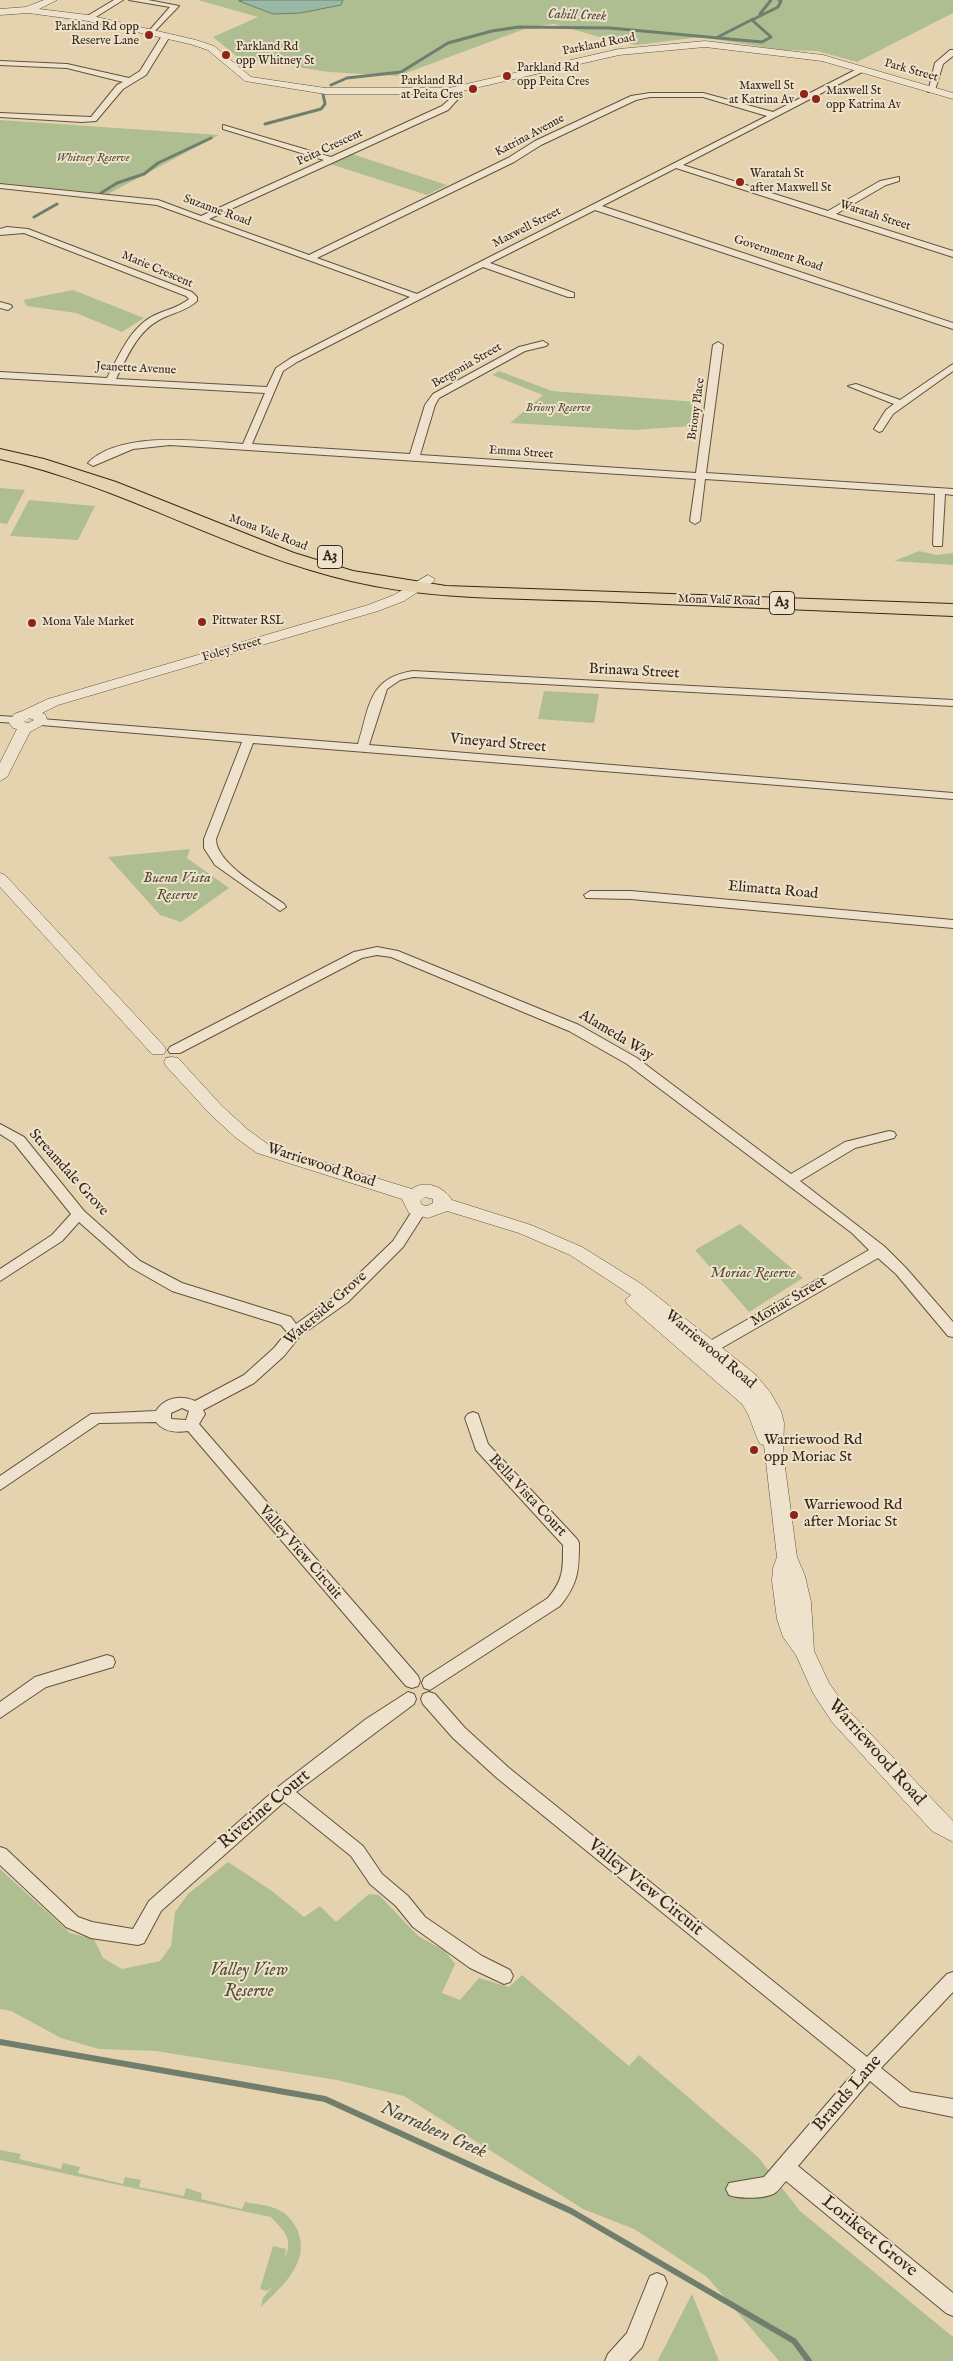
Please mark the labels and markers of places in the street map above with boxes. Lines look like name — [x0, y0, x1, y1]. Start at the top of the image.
place label: Parkland Rd opp Reserve Lane — [55, 21, 139, 49]
marker: Parkland Rd opp Reserve Lane — [143, 29, 155, 41]
place label: Parkland Rd opp Whitney St — [236, 41, 314, 69]
marker: Parkland Rd opp Whitney St — [220, 49, 232, 61]
place label: Parkland Rd opp Peita Cres — [517, 62, 589, 90]
marker: Parkland Rd opp Peita Cres — [501, 70, 513, 82]
place label: Parkland Rd at Peita Cres — [401, 75, 463, 103]
place label: Maxwell St at Katrina Av — [729, 80, 794, 108]
marker: Parkland Rd at Peita Cres — [467, 83, 479, 95]
place label: Maxwell St opp Katrina Av — [826, 85, 901, 113]
marker: Maxwell St at Katrina Av — [798, 88, 810, 100]
marker: Maxwell St opp Katrina Av — [810, 93, 822, 105]
place label: Waratah St after Maxwell St — [750, 168, 831, 196]
marker: Waratah St after Maxwell St — [734, 176, 746, 188]
place label: Pittwater RSL — [212, 615, 284, 629]
place label: Mona Vale Market — [42, 616, 134, 630]
marker: Pittwater RSL — [196, 616, 208, 628]
marker: Mona Vale Market — [26, 617, 38, 629]
place label: Warriewood Rd opp Moriac St — [764, 1432, 862, 1467]
marker: Warriewood Rd opp Moriac St — [748, 1444, 760, 1456]
place label: Warriewood Rd after Moriac St — [804, 1497, 902, 1532]
marker: Warriewood Rd after Moriac St — [788, 1509, 800, 1521]

